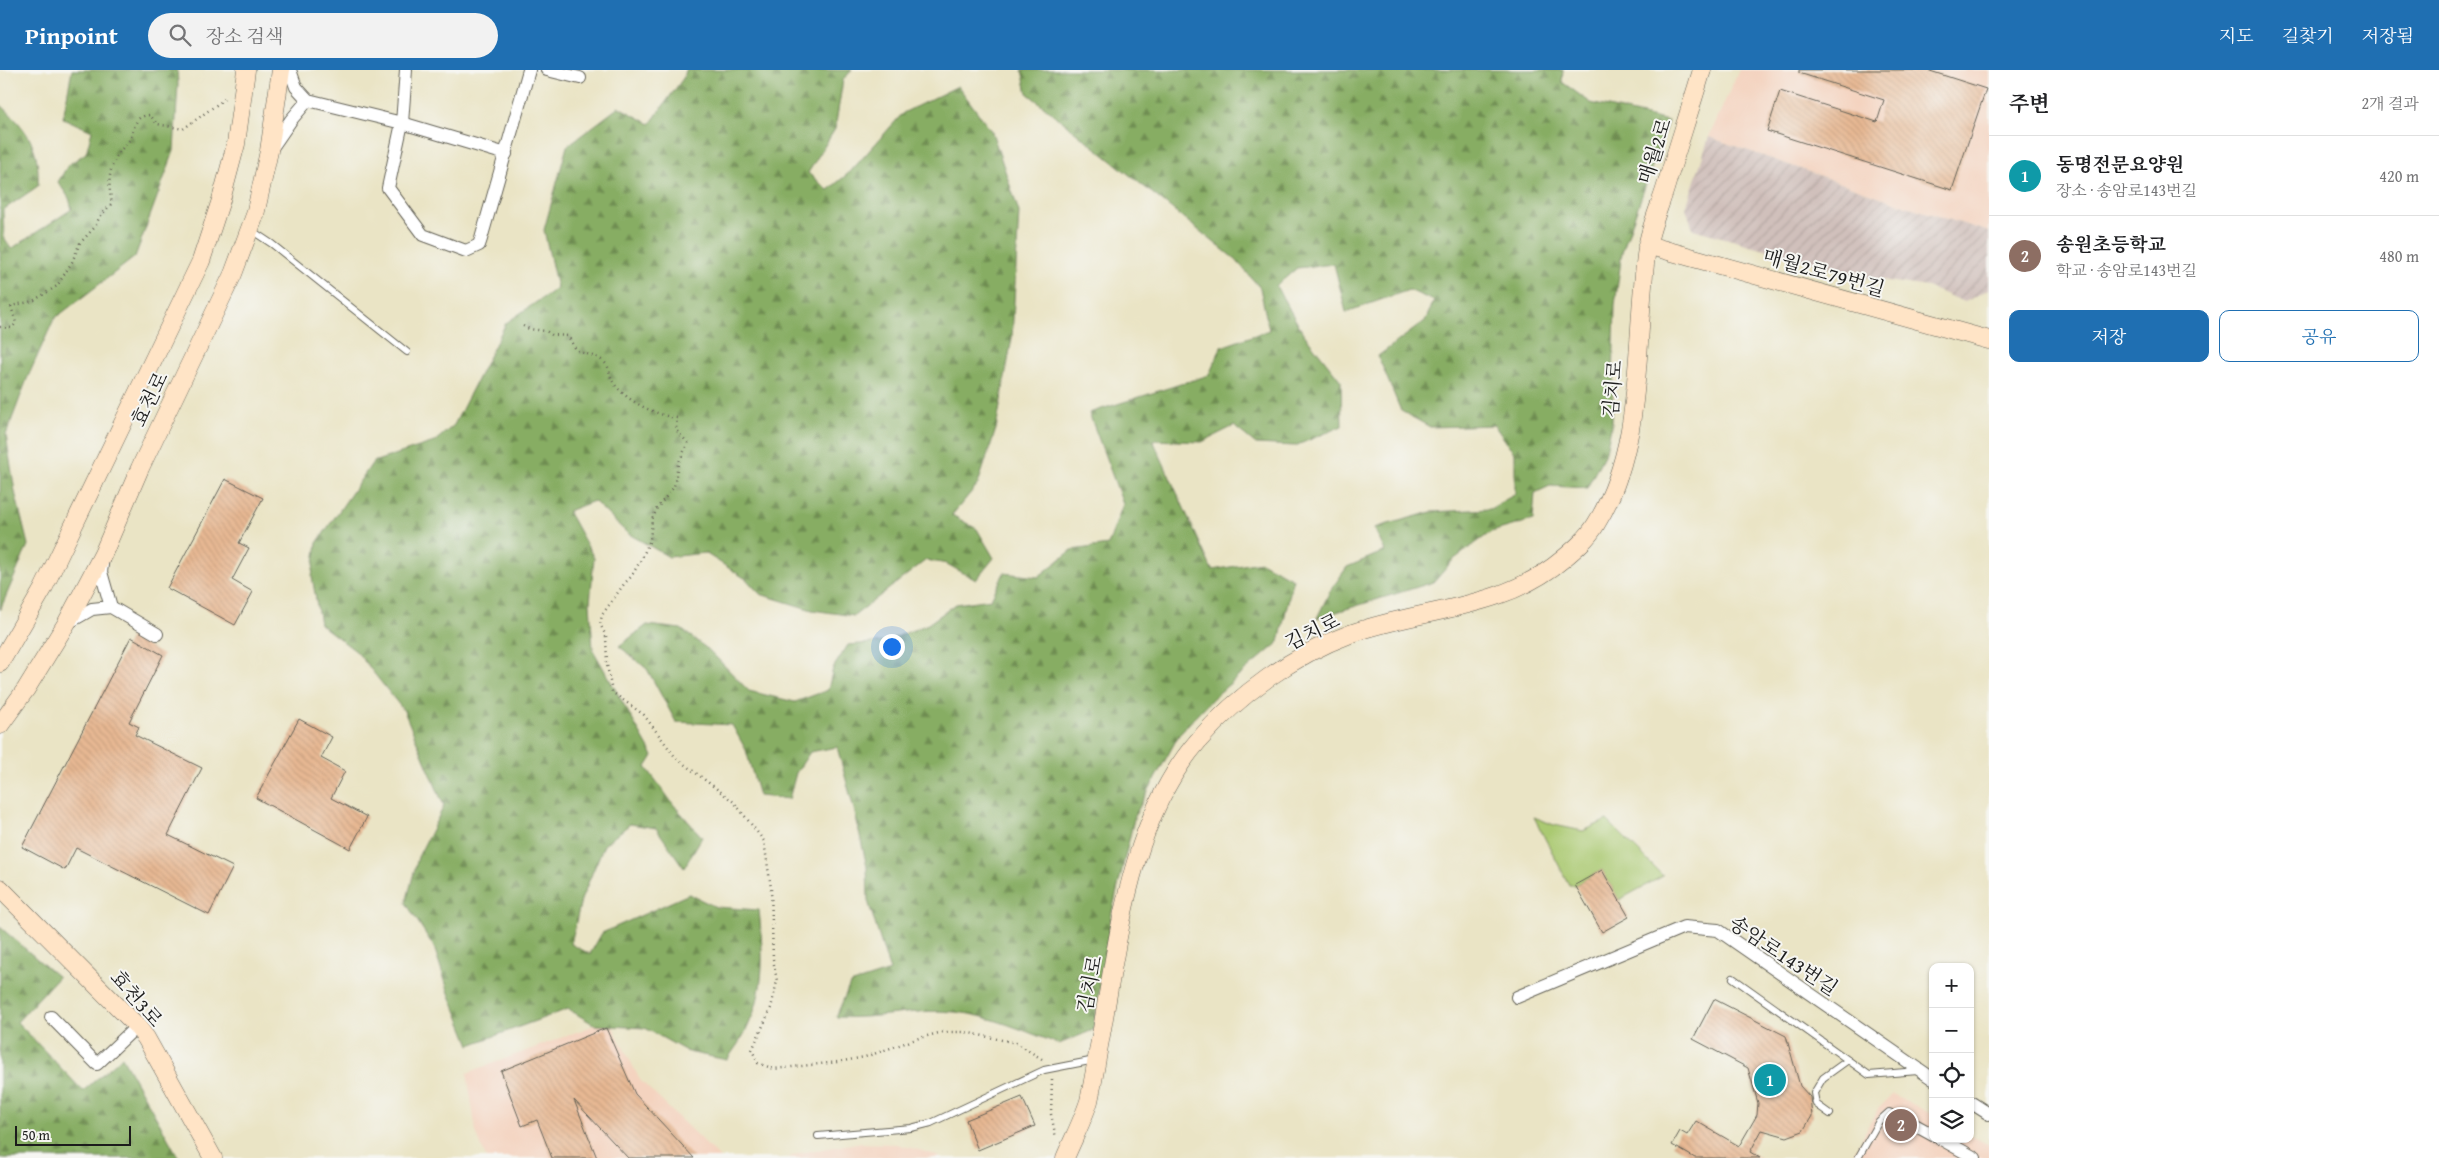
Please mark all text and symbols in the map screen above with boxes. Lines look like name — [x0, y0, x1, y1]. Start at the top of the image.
search box — [148, 13, 498, 58]
text: Pinpoint — [25, 18, 118, 53]
icon: search — [166, 21, 194, 49]
text: 장소 검색 — [206, 22, 283, 50]
text: 지도 — [2219, 22, 2254, 49]
text: 길찾기 — [2282, 22, 2334, 49]
text: 저장됨 — [2362, 22, 2414, 49]
text: 주변 — [2009, 88, 2050, 119]
text: 2개 결과 — [2361, 91, 2419, 115]
street label: 매월2로 — [1630, 114, 1678, 188]
text: 동명전문요양원 — [2056, 150, 2184, 178]
text: 1 — [2021, 164, 2029, 188]
text: 420 m — [2379, 164, 2419, 188]
text: 장소 · 송암로143번길 — [2056, 178, 2197, 202]
text: 송원초등학교 — [2056, 230, 2166, 258]
street label: 매월2로79번길 — [1760, 241, 1888, 303]
text: 2 — [2021, 244, 2029, 268]
text: 480 m — [2379, 244, 2419, 268]
text: 학교 · 송암로143번길 — [2056, 258, 2197, 282]
button: 저장 — [2009, 310, 2209, 362]
button: 공유 — [2219, 310, 2419, 362]
street label: 김치로 — [1595, 359, 1629, 419]
street label: 효천로 — [123, 367, 175, 431]
street label: 김치로 — [1280, 605, 1344, 657]
your location — [879, 634, 905, 660]
street label: 송암로143번길 — [1724, 908, 1844, 1002]
street label: 김치로 — [1069, 953, 1109, 1015]
street label: 효천3로 — [104, 963, 170, 1033]
map controls — [1929, 963, 1974, 1143]
button: + — [1929, 963, 1974, 1008]
button: − — [1929, 1008, 1974, 1053]
button: locate — [1929, 1053, 1974, 1098]
pin: 1 — [1754, 1061, 1786, 1099]
button: layers — [1929, 1098, 1974, 1143]
pin: 2 — [1885, 1106, 1917, 1144]
scale bar — [15, 1123, 131, 1146]
text: 50 m — [22, 1125, 50, 1145]

